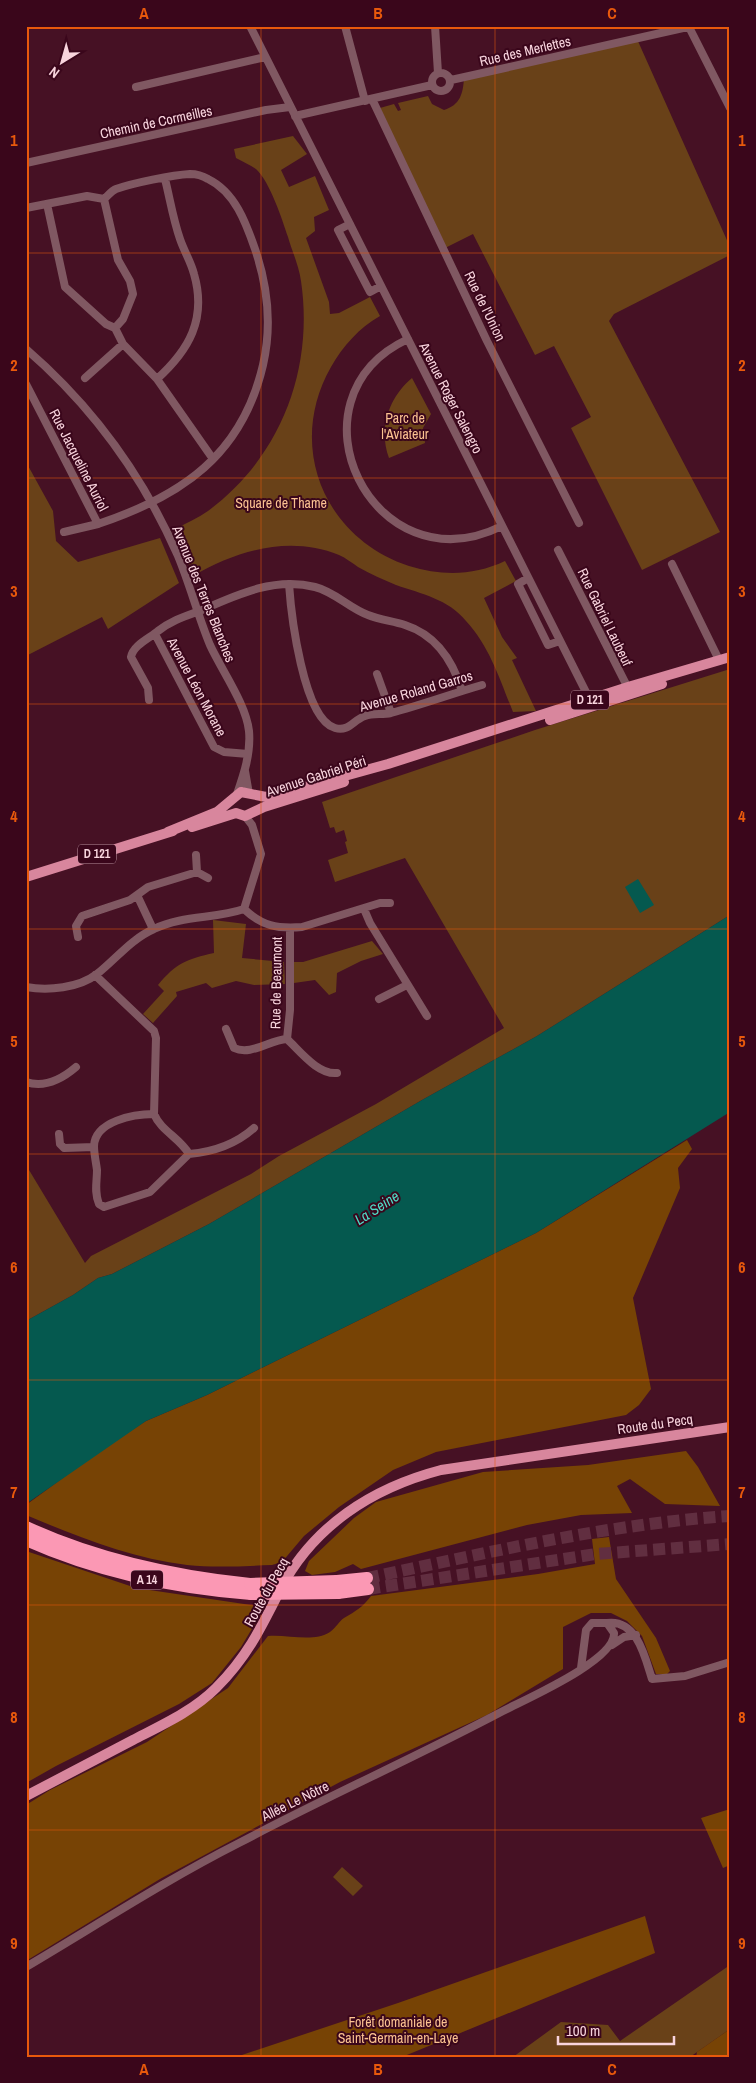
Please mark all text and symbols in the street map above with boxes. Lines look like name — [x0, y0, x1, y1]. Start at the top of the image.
text: A — [139, 2, 149, 24]
text: B — [373, 2, 383, 24]
text: C — [607, 2, 617, 24]
street label: Rue des Merlettes — [478, 32, 573, 70]
north arrow — [38, 38, 88, 88]
text: N — [45, 63, 63, 82]
street label: Chemin de Cormeilles — [98, 101, 214, 143]
text: 1 — [10, 129, 18, 151]
text: 1 — [738, 129, 746, 151]
street label: Rue de l'Union — [460, 268, 510, 344]
street label: Avenue Roger Salengro — [415, 339, 487, 457]
text: 2 — [10, 354, 18, 376]
text: 2 — [738, 354, 746, 376]
street label: Rue Jacqueline Auriol — [45, 406, 113, 514]
park label: Parc de l'Aviateur — [381, 409, 429, 443]
park label: Square de Thame — [235, 494, 327, 512]
street label: Avenue des Terres Blanches — [168, 522, 240, 665]
street label: Rue Gabriel Laubeuf — [574, 565, 637, 670]
text: 3 — [10, 580, 18, 602]
text: 3 — [738, 580, 746, 602]
street label: Avenue Léon Morane — [163, 634, 231, 740]
street label: Avenue Roland Garros — [357, 666, 475, 716]
road number: D 121 — [571, 690, 609, 710]
street label: Avenue Gabriel Péri — [263, 751, 368, 801]
text: 4 — [10, 805, 18, 827]
text: 4 — [738, 805, 746, 827]
road number: D 121 — [78, 844, 116, 864]
street label: Rue de Beaumont — [266, 937, 286, 1029]
text: 5 — [10, 1030, 18, 1052]
text: 5 — [738, 1030, 746, 1052]
water label: La Seine — [350, 1185, 403, 1230]
text: 6 — [10, 1256, 18, 1278]
text: 6 — [738, 1256, 746, 1278]
street label: Route du Pecq — [616, 1410, 694, 1438]
text: 7 — [10, 1481, 18, 1503]
text: 7 — [738, 1481, 746, 1503]
street label: Route du Pecq — [240, 1554, 292, 1630]
road number: A 14 — [131, 1570, 163, 1590]
text: 8 — [10, 1706, 18, 1728]
text: 8 — [738, 1706, 746, 1728]
street label: Allée Le Nôtre — [257, 1777, 332, 1825]
text: 9 — [10, 1932, 18, 1954]
text: 9 — [738, 1932, 746, 1954]
park label: Forêt domaniale de Saint-Germain-en-Laye — [338, 2013, 458, 2047]
scale bar — [558, 2013, 675, 2045]
text: 100 m — [566, 2020, 600, 2041]
text: A — [139, 2058, 149, 2080]
text: B — [373, 2058, 383, 2080]
text: C — [607, 2058, 617, 2080]

